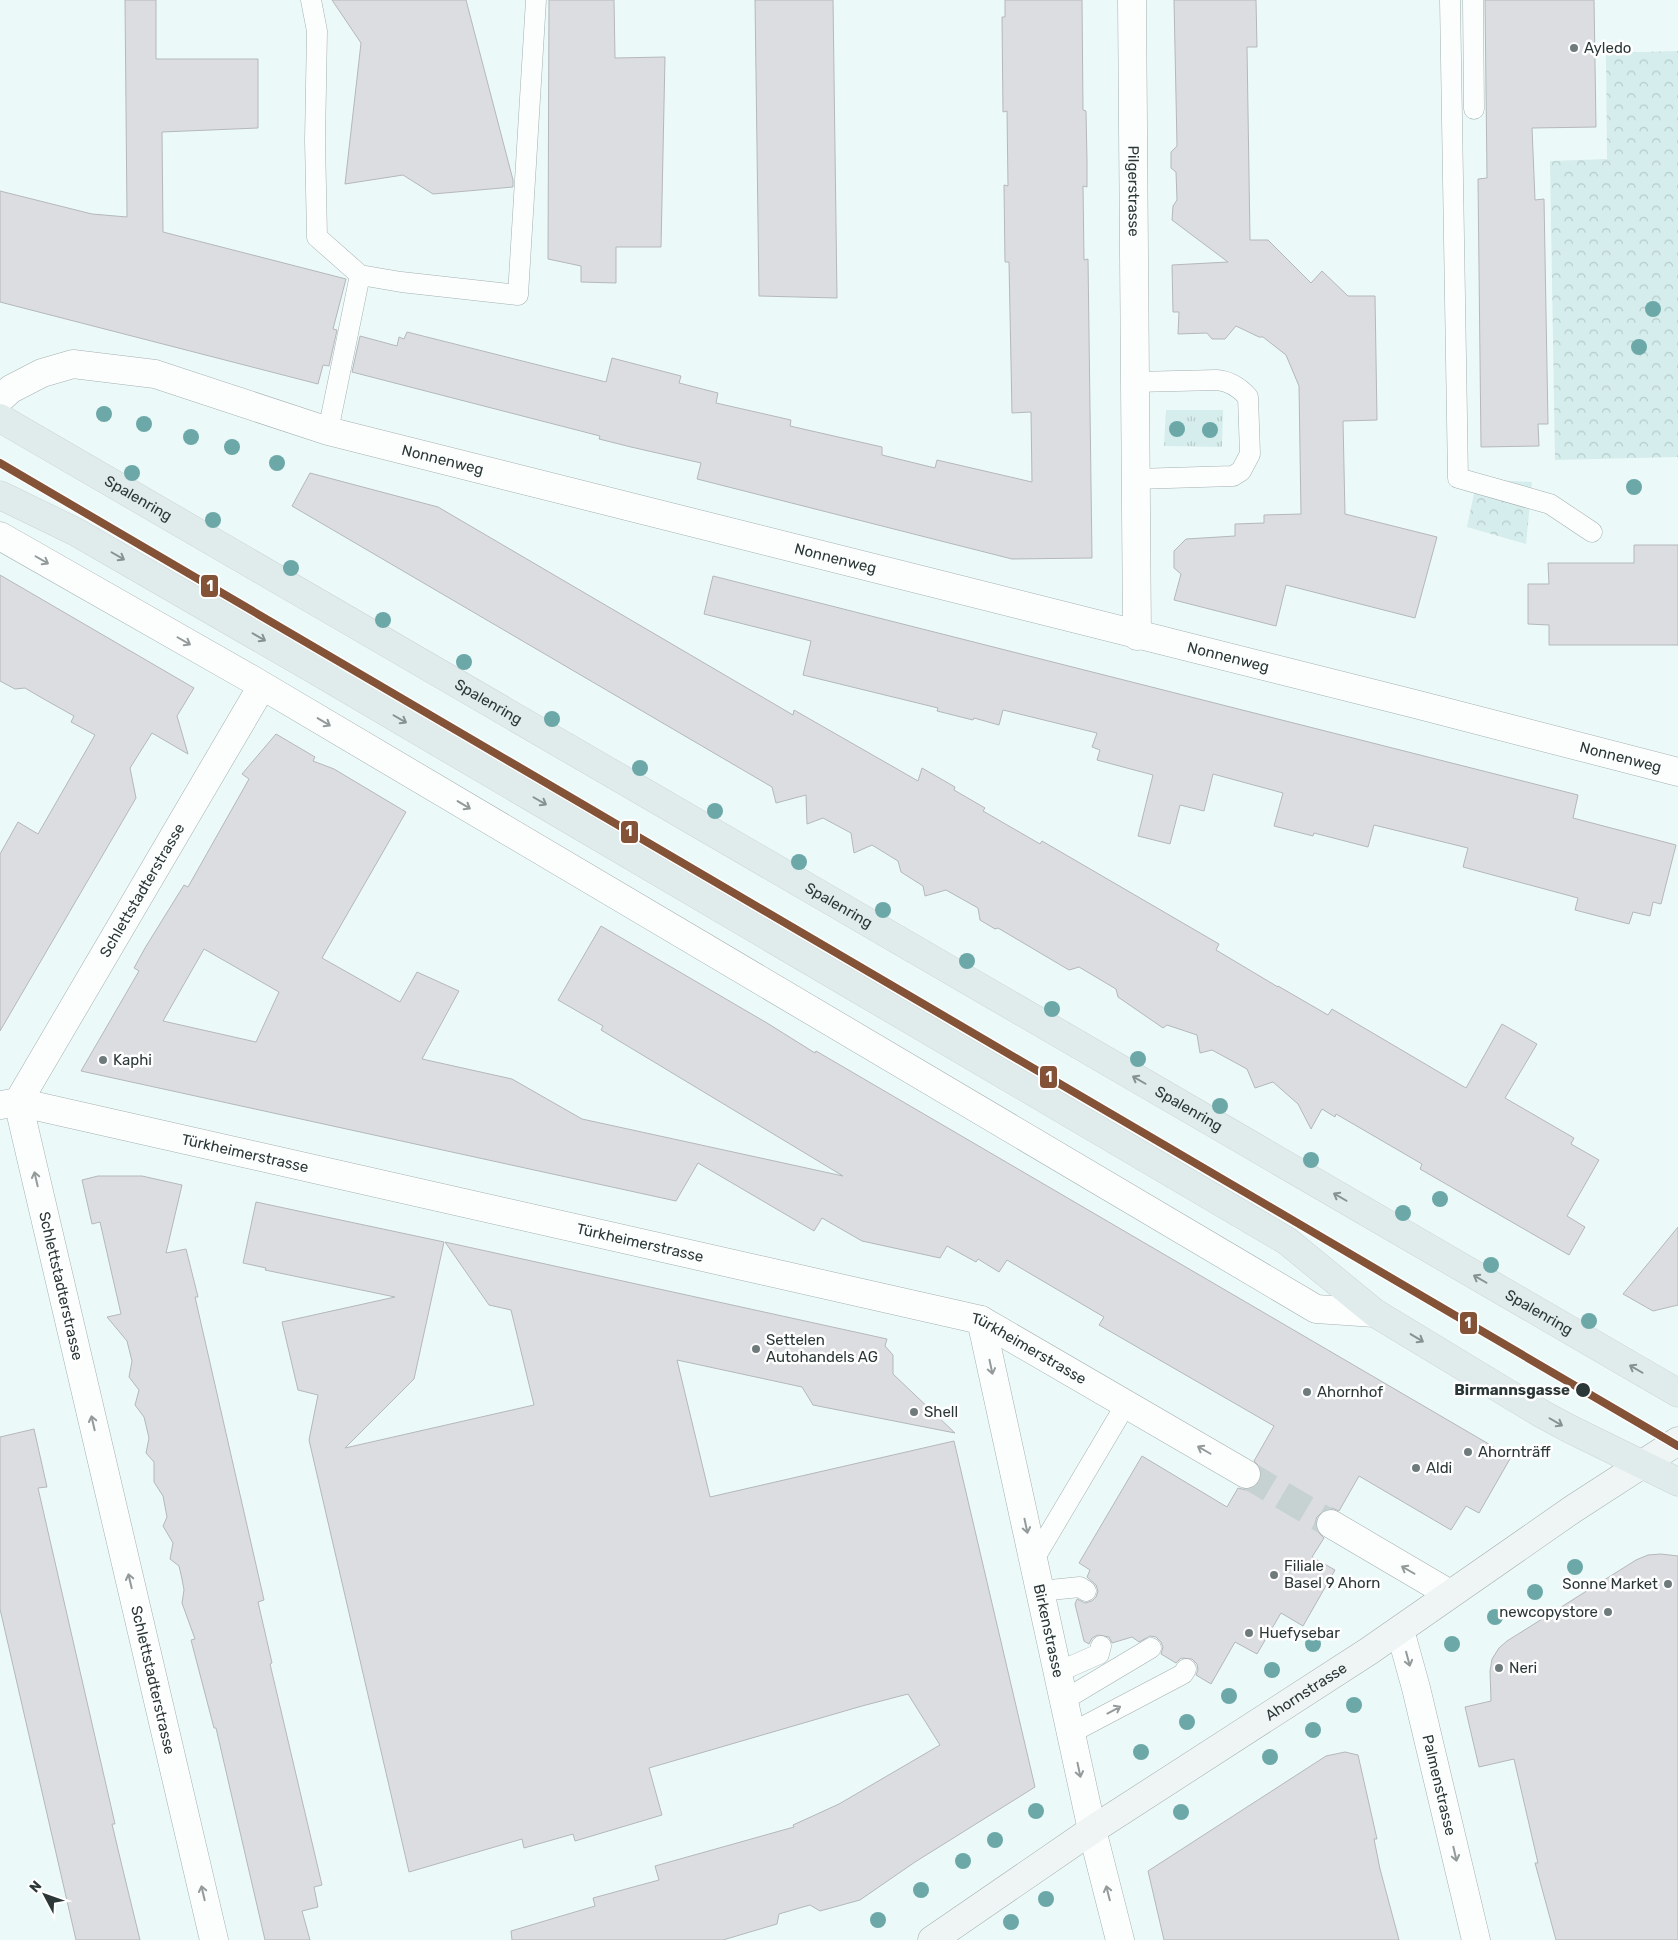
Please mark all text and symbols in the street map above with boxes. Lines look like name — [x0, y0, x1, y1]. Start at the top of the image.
place label: Ayledo — [1584, 39, 1631, 57]
marker: Ayledo — [1568, 42, 1580, 54]
street label: Pilgerstrasse — [1124, 145, 1143, 237]
street label: Nonnenweg — [400, 441, 486, 479]
street label: Spalenring — [101, 472, 175, 525]
street label: Nonnenweg — [793, 540, 878, 577]
one-way arrow — [111, 552, 125, 562]
one-way arrow — [35, 556, 49, 566]
line badge: 1 — [200, 574, 219, 598]
text: 1 — [207, 578, 214, 595]
one-way arrow — [252, 633, 266, 643]
one-way arrow — [176, 636, 190, 646]
street label: Nonnenweg — [1185, 638, 1271, 676]
street label: Spalenring — [452, 675, 526, 729]
one-way arrow — [392, 715, 406, 725]
one-way arrow — [316, 718, 331, 728]
street label: Nonnenweg — [1578, 738, 1664, 776]
one-way arrow — [532, 797, 546, 807]
one-way arrow — [456, 801, 470, 811]
street label: Schlettstadterstrasse — [96, 820, 188, 961]
line badge: 1 — [620, 820, 639, 844]
text: 1 — [626, 823, 633, 840]
street label: Spalenring — [802, 879, 876, 932]
place label: Kaphi — [113, 1051, 152, 1069]
marker: Kaphi — [97, 1054, 109, 1066]
line badge: 1 — [1039, 1065, 1058, 1089]
text: 1 — [1046, 1069, 1053, 1086]
one-way arrow — [1131, 1075, 1146, 1085]
street label: Spalenring — [1152, 1082, 1226, 1135]
street label: Türkheimerstrasse — [180, 1130, 310, 1176]
one-way arrow — [31, 1172, 40, 1188]
one-way arrow — [1332, 1192, 1347, 1202]
street label: Schlettstadterstrasse — [35, 1210, 87, 1362]
street label: Türkheimerstrasse — [575, 1220, 705, 1266]
one-way arrow — [1474, 1273, 1488, 1283]
street label: Spalenring — [1502, 1286, 1576, 1339]
street label: Türkheimerstrasse — [970, 1309, 1089, 1388]
line badge: 1 — [1459, 1311, 1478, 1335]
text: 1 — [1465, 1315, 1472, 1332]
place label: Settelen Autohandels AG — [766, 1331, 878, 1366]
one-way arrow — [1409, 1334, 1423, 1344]
marker: Settelen Autohandels AG — [750, 1343, 762, 1355]
one-way arrow — [987, 1359, 996, 1375]
one-way arrow — [1628, 1364, 1643, 1374]
place label: Birmannsgasse — [1454, 1381, 1570, 1399]
marker: Birmannsgasse — [1574, 1381, 1592, 1399]
place label: Ahornhof — [1317, 1383, 1383, 1401]
marker: Ahornhof — [1301, 1386, 1313, 1398]
place label: Shell — [924, 1403, 958, 1421]
marker: Shell — [908, 1406, 920, 1418]
one-way arrow — [88, 1415, 97, 1431]
one-way arrow — [1548, 1417, 1563, 1427]
place label: Ahornträff — [1478, 1443, 1551, 1461]
one-way arrow — [1197, 1444, 1211, 1454]
marker: Ahornträff — [1462, 1446, 1474, 1458]
place label: Aldi — [1426, 1459, 1452, 1477]
marker: Aldi — [1410, 1462, 1422, 1474]
one-way arrow — [1022, 1518, 1031, 1534]
place label: Filiale Basel 9 Ahorn — [1284, 1557, 1380, 1592]
one-way arrow — [1402, 1564, 1416, 1574]
marker: Filiale Basel 9 Ahorn — [1268, 1569, 1280, 1581]
one-way arrow — [125, 1573, 134, 1589]
place label: Sonne Market — [1562, 1575, 1658, 1593]
marker: Sonne Market — [1662, 1578, 1674, 1590]
street label: Birkenstrasse — [1030, 1582, 1068, 1679]
place label: newcopystore — [1499, 1603, 1598, 1621]
street label: Schlettstadterstrasse — [127, 1604, 179, 1756]
marker: newcopystore — [1602, 1606, 1614, 1618]
place label: Huefysebar — [1259, 1624, 1340, 1642]
marker: Huefysebar — [1243, 1627, 1255, 1639]
one-way arrow — [1404, 1650, 1413, 1666]
street label: Ahornstrasse — [1262, 1659, 1350, 1725]
place label: Neri — [1509, 1659, 1537, 1677]
marker: Neri — [1493, 1662, 1505, 1674]
one-way arrow — [1106, 1705, 1121, 1714]
street label: Palmenstrasse — [1418, 1733, 1460, 1837]
one-way arrow — [1075, 1762, 1084, 1778]
one-way arrow — [1451, 1846, 1460, 1862]
north arrow — [20, 1870, 70, 1920]
text: N — [26, 1877, 45, 1896]
one-way arrow — [198, 1885, 207, 1901]
one-way arrow — [1103, 1885, 1112, 1901]

